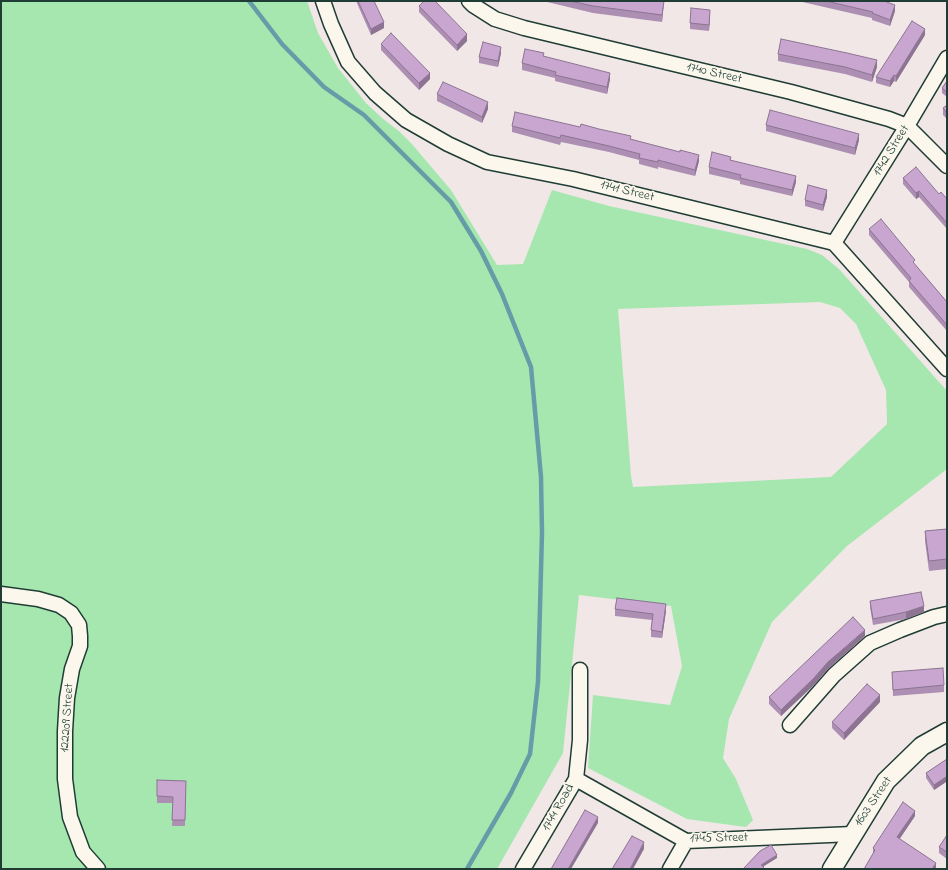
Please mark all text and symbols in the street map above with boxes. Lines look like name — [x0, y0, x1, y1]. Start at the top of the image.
street label: 1740 Street — [685, 60, 743, 88]
street label: 1742 Street — [870, 123, 914, 179]
street label: 1741 Street — [598, 178, 656, 206]
street label: 122209 Street — [58, 683, 78, 753]
street label: 1603 Street — [852, 774, 896, 830]
street label: 1744 Road — [539, 782, 579, 834]
street label: 1745 Street — [690, 831, 748, 847]

